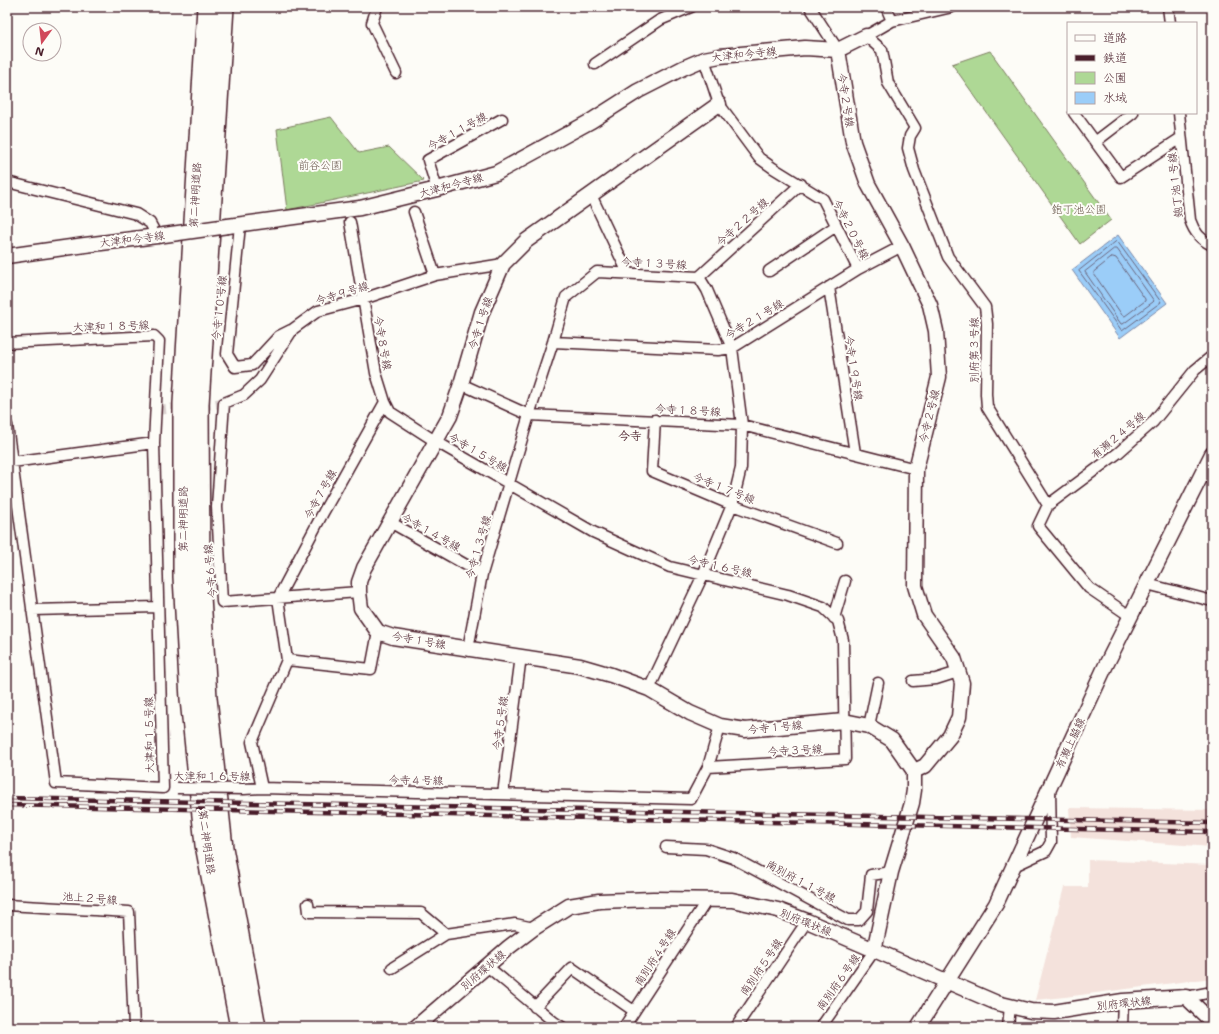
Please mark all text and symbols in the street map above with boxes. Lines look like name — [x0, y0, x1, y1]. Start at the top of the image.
north arrow — [22, 22, 62, 62]
legend — [1067, 22, 1197, 114]
text: 道路 — [1103, 30, 1127, 46]
text: N — [33, 43, 46, 60]
street label: 大津和今寺線 — [710, 44, 778, 65]
text: 鉄道 — [1103, 50, 1127, 66]
text: 公園 — [1103, 70, 1127, 86]
street label: 今寺２号線 — [834, 72, 857, 128]
text: 水域 — [1103, 90, 1127, 106]
street label: 今寺１１号線 — [425, 109, 490, 154]
street label: 鉋丁池１号線 — [1165, 151, 1186, 219]
park label: 前谷公園 — [298, 158, 342, 173]
street label: 第二神明道路 — [186, 162, 205, 228]
street label: 大津和今寺線 — [417, 170, 485, 201]
street label: 今寺２２号線 — [713, 195, 772, 250]
street label: 今寺２０号線 — [829, 196, 872, 262]
park label: 鉋丁池公園 — [1052, 202, 1107, 217]
street label: 大津和今寺線 — [98, 228, 166, 251]
street label: 今寺１３号線 — [621, 254, 687, 273]
street label: 今寺１０号線 — [209, 274, 230, 342]
street label: 今寺９号線 — [314, 278, 371, 309]
street label: 今寺１号線 — [465, 295, 496, 352]
street label: 今寺２１号線 — [722, 296, 786, 343]
street label: 今寺８号線 — [370, 315, 395, 371]
street label: 別府第３号線 — [967, 317, 982, 383]
street label: 大津和１８号線 — [72, 318, 150, 335]
street label: 今寺１９号線 — [841, 334, 866, 402]
street label: 今寺２号線 — [916, 388, 943, 445]
street label: 今寺１８号線 — [655, 401, 721, 420]
street label: 有瀬２４号線 — [1088, 408, 1148, 462]
district label: 今寺 — [618, 428, 642, 444]
street label: 今寺１５号線 — [445, 429, 510, 475]
street label: 今寺７号線 — [301, 467, 340, 522]
street label: 今寺１７号線 — [690, 469, 757, 508]
street label: 第二神明道路 — [176, 486, 191, 552]
street label: 今寺１４号線 — [398, 510, 463, 555]
street label: 今寺１３号線 — [462, 513, 495, 581]
street label: 今寺６号線 — [201, 543, 220, 599]
street label: 今寺１６号線 — [686, 552, 754, 581]
street label: 今寺１号線 — [391, 628, 447, 653]
street label: 今寺５号線 — [489, 695, 512, 751]
street label: 大津和１５号線 — [141, 696, 158, 774]
street label: 有瀬上脇線 — [1052, 715, 1089, 771]
street label: 今寺１号線 — [747, 718, 803, 737]
street label: 今寺３号線 — [767, 742, 823, 759]
street label: 大津和１６号線 — [174, 769, 251, 784]
street label: 今寺４号線 — [388, 773, 444, 788]
street label: 第二神明道路 — [194, 808, 219, 876]
street label: 南別府１１号線 — [763, 857, 838, 906]
street label: 池上２号線 — [62, 889, 118, 908]
street label: 別府環状線 — [778, 905, 834, 940]
street label: 南別府４号線 — [631, 926, 680, 989]
street label: 南別府５号線 — [737, 936, 786, 999]
street label: 別府環状線 — [458, 947, 509, 994]
street label: 南別府６号線 — [813, 951, 863, 1014]
street label: 別府環状線 — [1096, 993, 1152, 1014]

